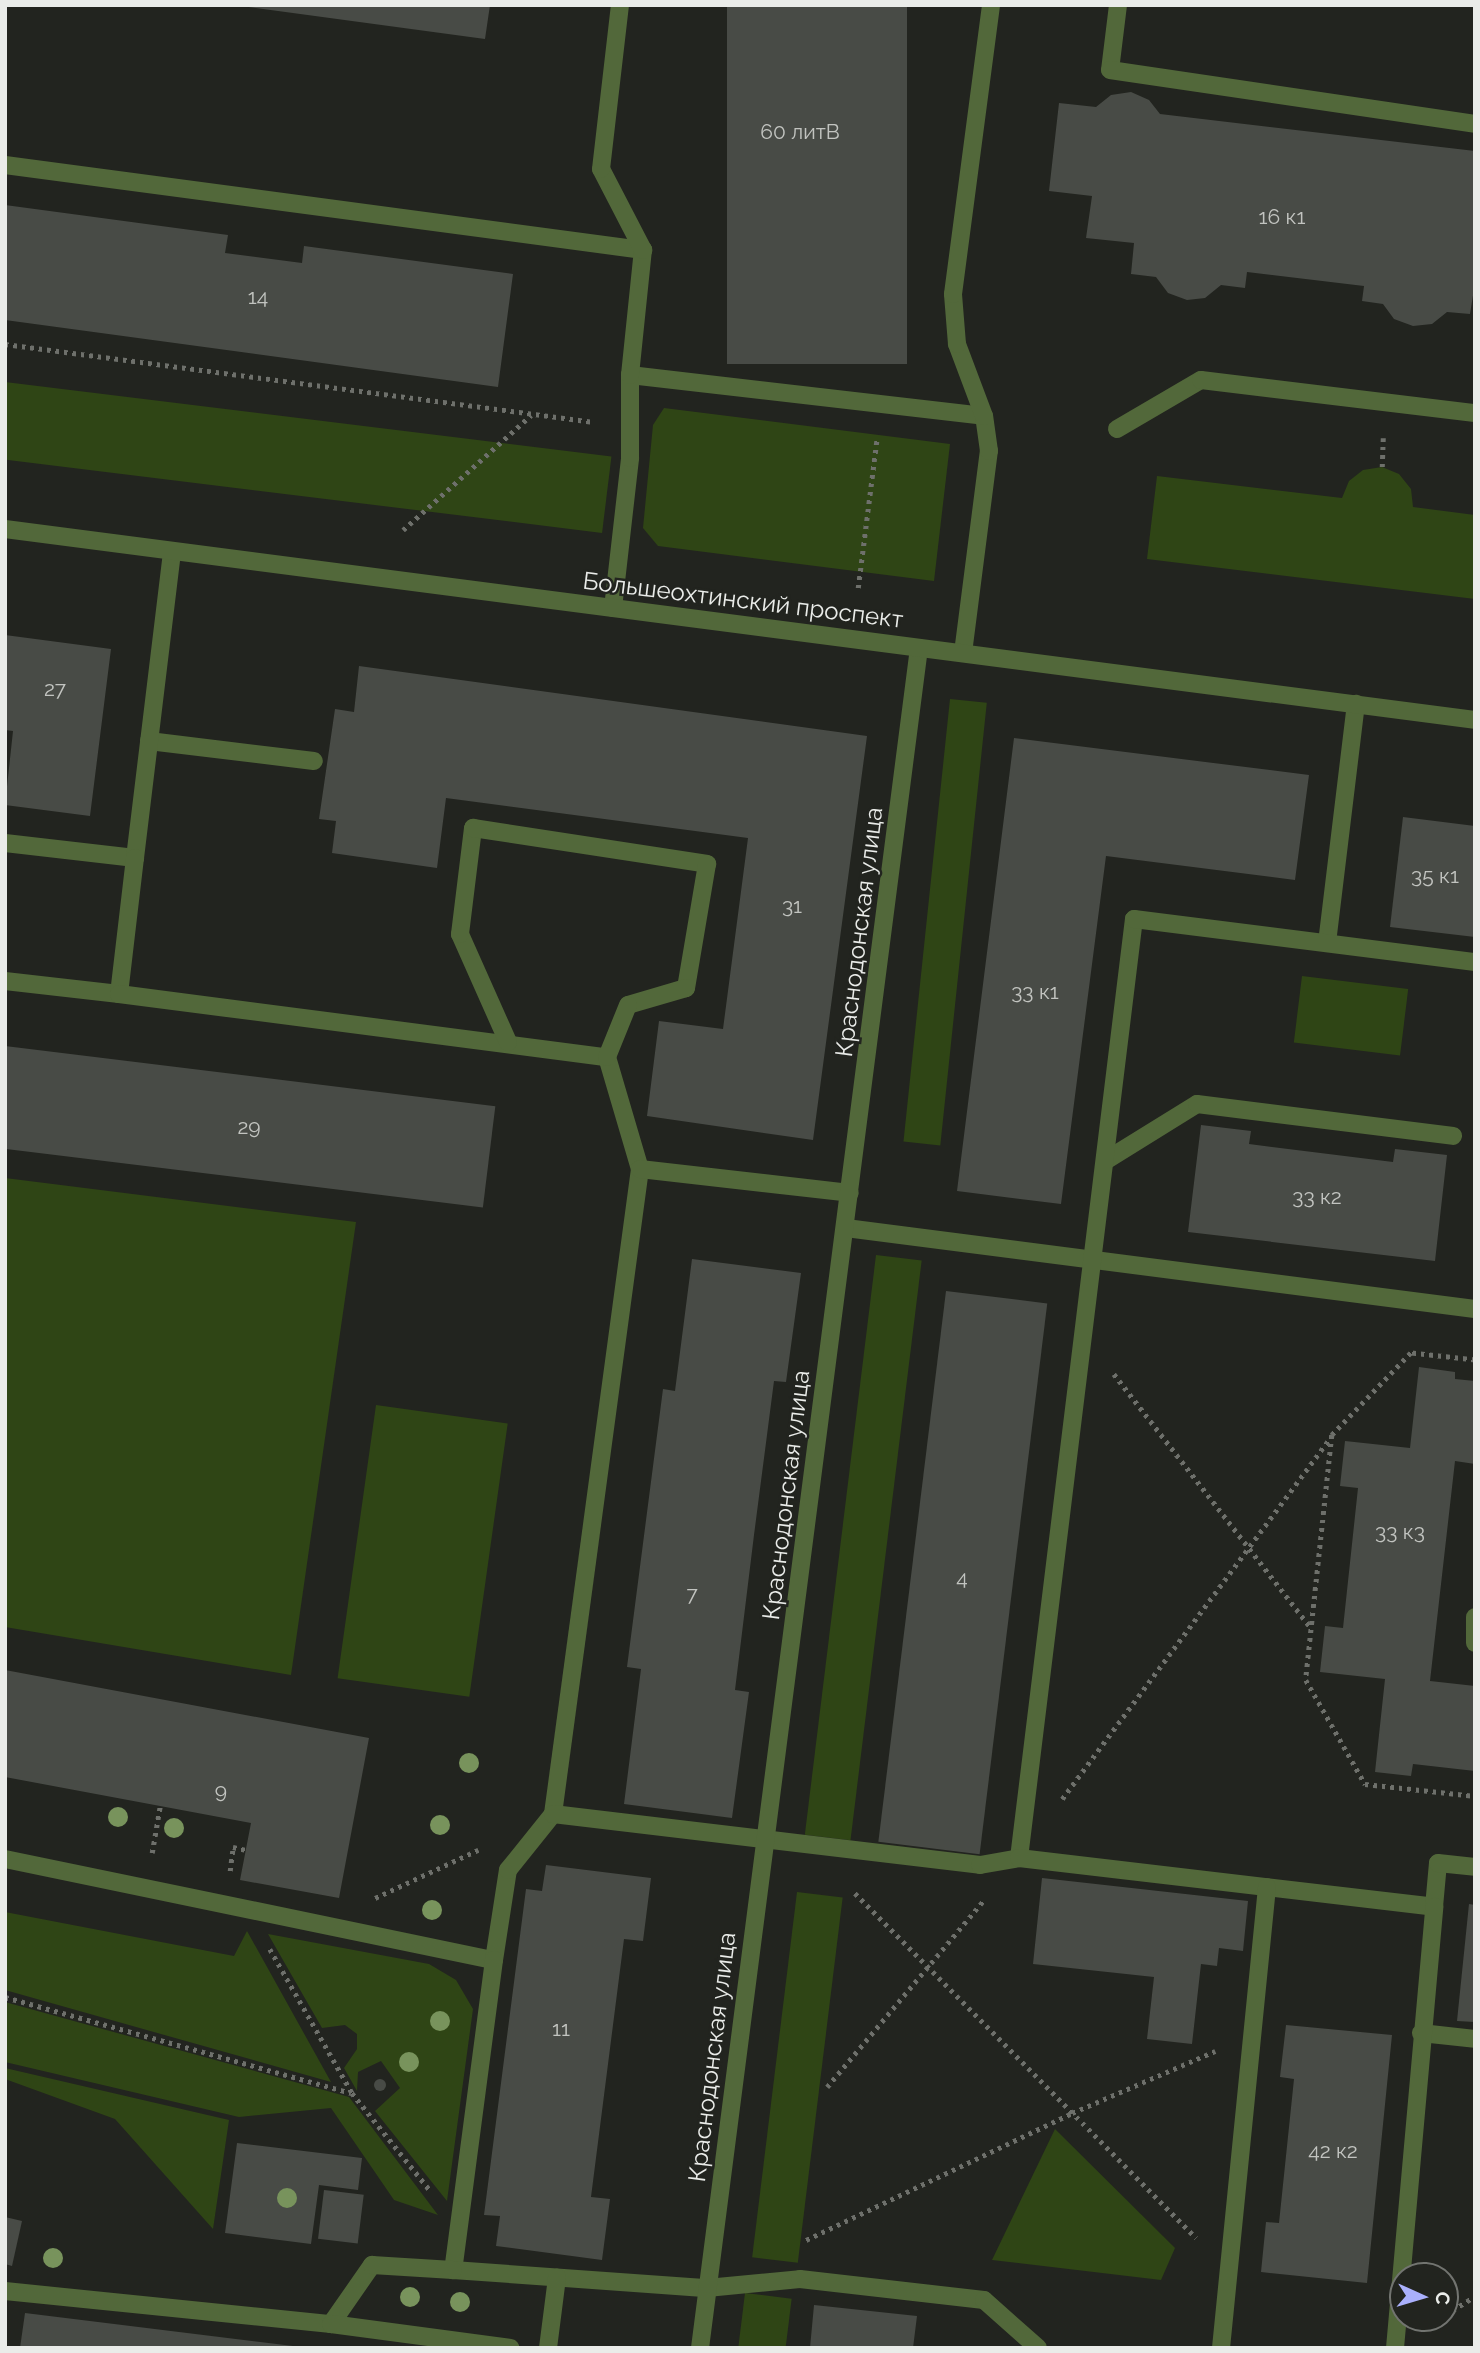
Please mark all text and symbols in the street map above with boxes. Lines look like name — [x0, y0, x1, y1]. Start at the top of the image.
house number: 60 литВ — [760, 119, 840, 145]
house number: 16 к1 — [1259, 204, 1305, 230]
house number: 14 — [248, 284, 268, 310]
street label: Большеохтинский проспект — [581, 566, 905, 634]
house number: 27 — [44, 676, 66, 702]
street label: Краснодонская улица — [829, 805, 889, 1059]
house number: 35 к1 — [1411, 863, 1459, 889]
house number: 31 — [782, 893, 802, 919]
house number: 33 к1 — [1011, 979, 1059, 1005]
house number: 29 — [237, 1114, 261, 1140]
house number: 33 к2 — [1292, 1184, 1342, 1210]
street label: Краснодонская улица — [756, 1368, 816, 1622]
house number: 33 к3 — [1375, 1519, 1425, 1545]
house number: 4 — [956, 1565, 968, 1591]
house number: 7 — [686, 1581, 698, 1607]
house number: 9 — [215, 1778, 227, 1804]
street label: Краснодонская улица — [682, 1930, 742, 2184]
house number: 11 — [552, 2016, 570, 2042]
house number: 42 к2 — [1308, 2138, 1358, 2164]
north arrow — [1389, 2262, 1459, 2332]
text: С — [1432, 2291, 1454, 2306]

